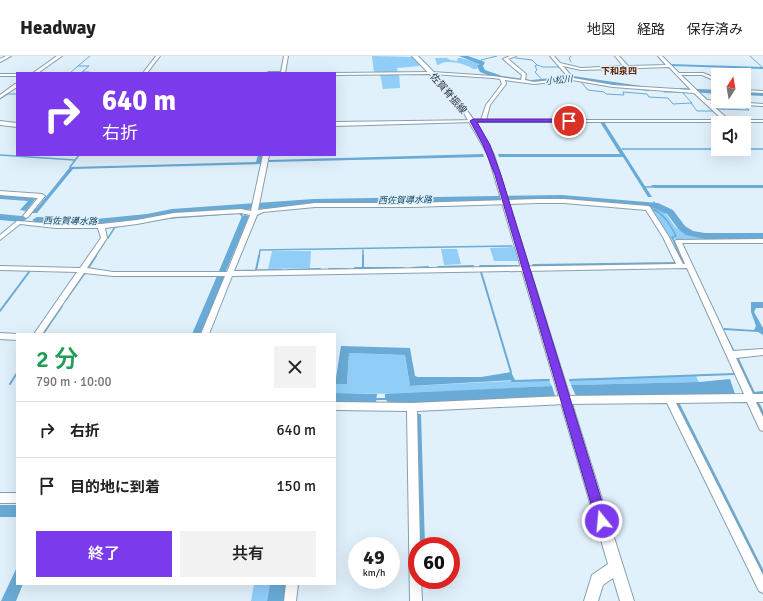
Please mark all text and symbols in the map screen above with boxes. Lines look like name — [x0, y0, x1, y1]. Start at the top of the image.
text: Headway — [20, 16, 96, 40]
text: 地図 — [587, 21, 615, 38]
text: 経路 — [637, 21, 665, 38]
text: 保存済み — [687, 21, 743, 38]
district label: 下和泉四 — [601, 66, 637, 77]
north arrow — [711, 68, 751, 108]
map controls — [711, 68, 751, 156]
street label: 佐賀脊振線 — [427, 71, 469, 116]
water label: 小松川 — [545, 74, 574, 87]
text: 640 m — [102, 84, 176, 118]
icon: right — [36, 88, 88, 140]
pin — [552, 104, 586, 138]
icon: arrive — [558, 110, 580, 132]
button: sound — [711, 116, 751, 156]
text: 右折 — [102, 122, 138, 144]
water label: 西佐賀導水路 — [378, 195, 433, 206]
water label: 西佐賀導水路 — [43, 216, 98, 227]
text: 2 分 — [36, 344, 78, 374]
button: close — [274, 346, 316, 388]
text: 790 m · 10:00 — [36, 374, 112, 390]
icon: right — [36, 419, 58, 441]
text: 640 m — [276, 421, 316, 439]
text: 右折 — [70, 422, 100, 440]
icon: arrive — [36, 475, 58, 497]
text: 150 m — [276, 477, 316, 495]
text: 目的地に到着 — [70, 478, 160, 496]
position arrow — [581, 500, 623, 542]
button: 終了 — [36, 531, 172, 577]
button: 共有 — [180, 531, 316, 577]
speed limit sign: 60 — [408, 537, 460, 589]
text: 49 — [363, 545, 385, 570]
text: km/h — [363, 567, 385, 579]

